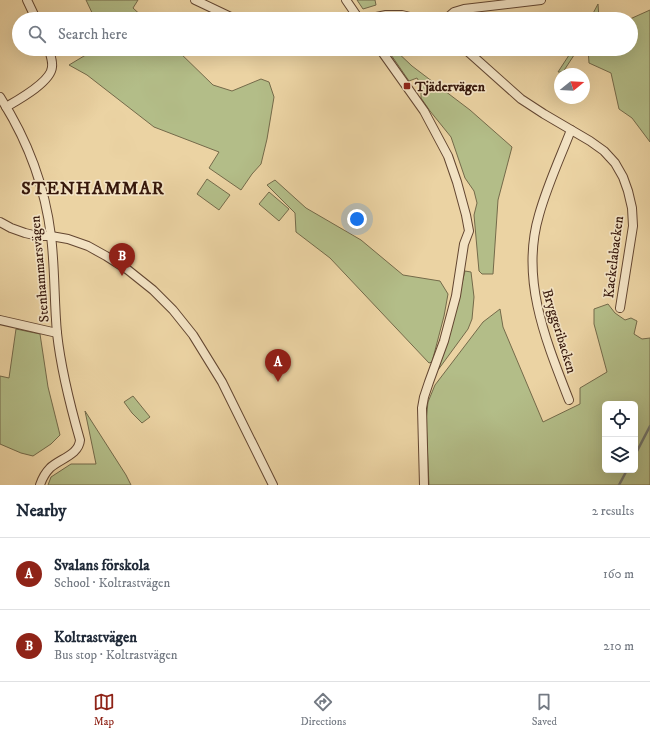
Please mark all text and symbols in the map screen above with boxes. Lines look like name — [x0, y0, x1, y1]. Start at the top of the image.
search box — [12, 12, 638, 56]
icon: search — [26, 23, 48, 45]
text: Search here — [58, 25, 127, 44]
north arrow — [554, 68, 590, 104]
place label: Tjädervägen — [414, 78, 486, 96]
marker: Tjädervägen — [402, 81, 412, 91]
district label: STENHAMMAR — [21, 178, 165, 200]
your location — [347, 209, 367, 229]
street label: Stenhammarsvägen — [26, 214, 54, 323]
street label: Kackelabacken — [600, 214, 628, 299]
pin: B — [109, 243, 135, 276]
street label: Bryggeribacken — [538, 287, 581, 376]
pin: A — [265, 349, 291, 382]
map controls — [602, 401, 638, 473]
button: locate — [602, 401, 638, 437]
button: layers — [602, 437, 638, 473]
text: Nearby — [16, 500, 66, 522]
text: 2 results — [592, 503, 634, 519]
text: Svalans förskola — [54, 556, 150, 575]
text: A — [25, 566, 33, 582]
text: 160 m — [603, 566, 634, 582]
text: School · Koltrastvägen — [54, 575, 170, 591]
text: Koltrastvägen — [54, 628, 137, 647]
text: B — [25, 638, 33, 654]
text: 210 m — [603, 638, 634, 654]
text: Bus stop · Koltrastvägen — [54, 647, 178, 663]
tab: Map — [93, 691, 115, 729]
tab: Directions — [301, 691, 346, 729]
tab: Saved — [532, 691, 557, 729]

